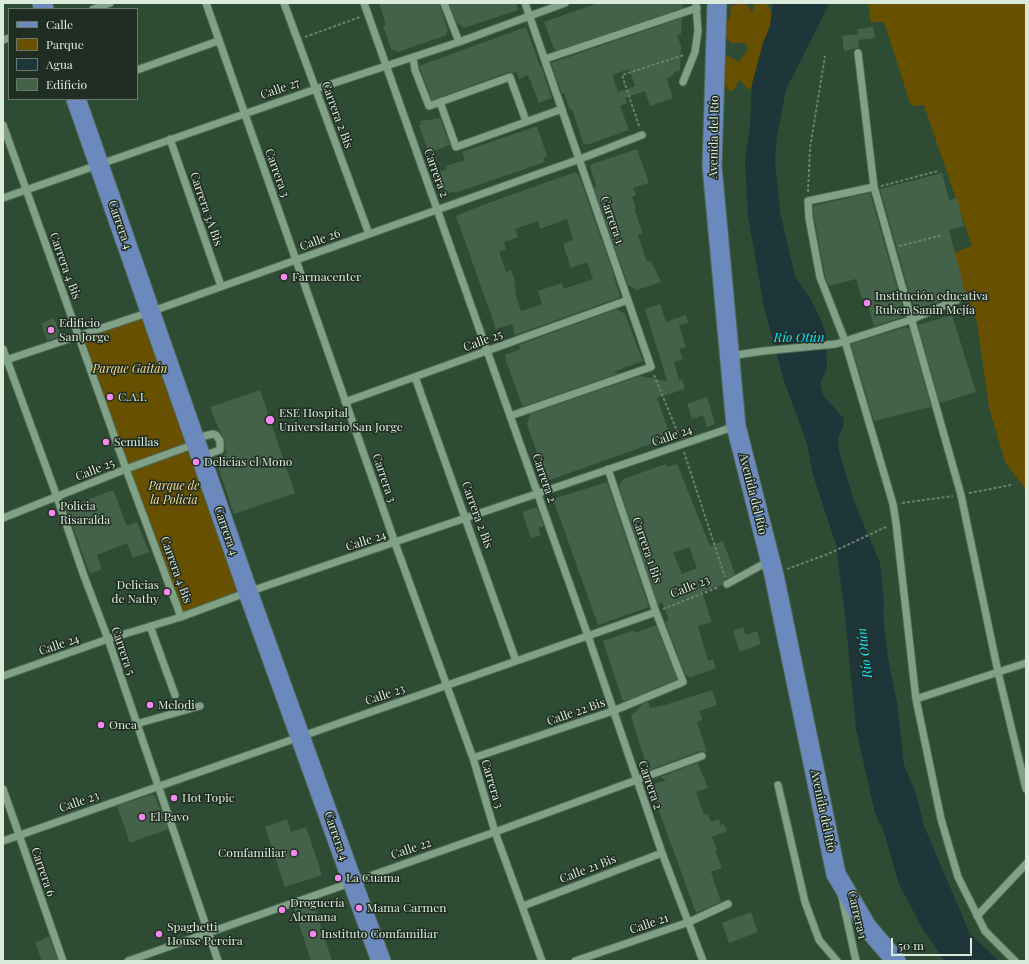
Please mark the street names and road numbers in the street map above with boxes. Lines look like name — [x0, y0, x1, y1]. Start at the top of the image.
street label: Calle 27 — [258, 76, 302, 102]
street label: Carrera 2 Bis — [318, 80, 356, 150]
street label: Avenida del Río — [706, 95, 722, 179]
street label: Carrera 3 — [262, 147, 292, 199]
street label: Carrera 2 — [421, 147, 451, 199]
street label: Carrera 3A Bis — [187, 170, 225, 248]
street label: Carrera 1 — [597, 194, 627, 246]
street label: Carrera 4 — [105, 199, 135, 251]
street label: Calle 26 — [298, 226, 342, 254]
street label: Carrera 4 Bis — [46, 231, 84, 301]
street label: Calle 25 — [461, 327, 505, 355]
street label: Calle 24 — [650, 422, 694, 450]
street label: Carrera 3 — [369, 452, 399, 504]
street label: Carrera 2 — [529, 452, 559, 504]
street label: Avenida del Río — [736, 452, 770, 536]
street label: Calle 25 — [73, 456, 117, 484]
street label: Carrera 2 Bis — [458, 480, 496, 550]
street label: Carrera 4 — [211, 505, 241, 557]
street label: Carrera 1 Bis — [629, 515, 665, 585]
street label: Calle 24 — [344, 528, 388, 554]
street label: Carrera 4 Bis — [157, 535, 195, 605]
street label: Calle 23 — [668, 573, 712, 601]
street label: Carrera 5 — [108, 625, 138, 677]
street label: Calle 24 — [37, 631, 81, 659]
street label: Calle 23 — [363, 681, 407, 709]
street label: Calle 22 Bis — [545, 695, 607, 729]
street label: Carrera 3 — [478, 758, 506, 810]
street label: Carrera 2 — [635, 759, 665, 811]
street label: Avenida del Río — [807, 769, 839, 853]
street label: Calle 23 — [57, 788, 101, 816]
street label: Carrera 4 — [321, 810, 351, 862]
street label: Calle 22 — [389, 835, 433, 863]
street label: Carrera 6 — [28, 845, 58, 899]
street label: Calle 21 Bis — [558, 852, 618, 886]
street label: Carrera 1 — [844, 889, 870, 941]
street label: Calle 21 — [628, 911, 670, 937]

